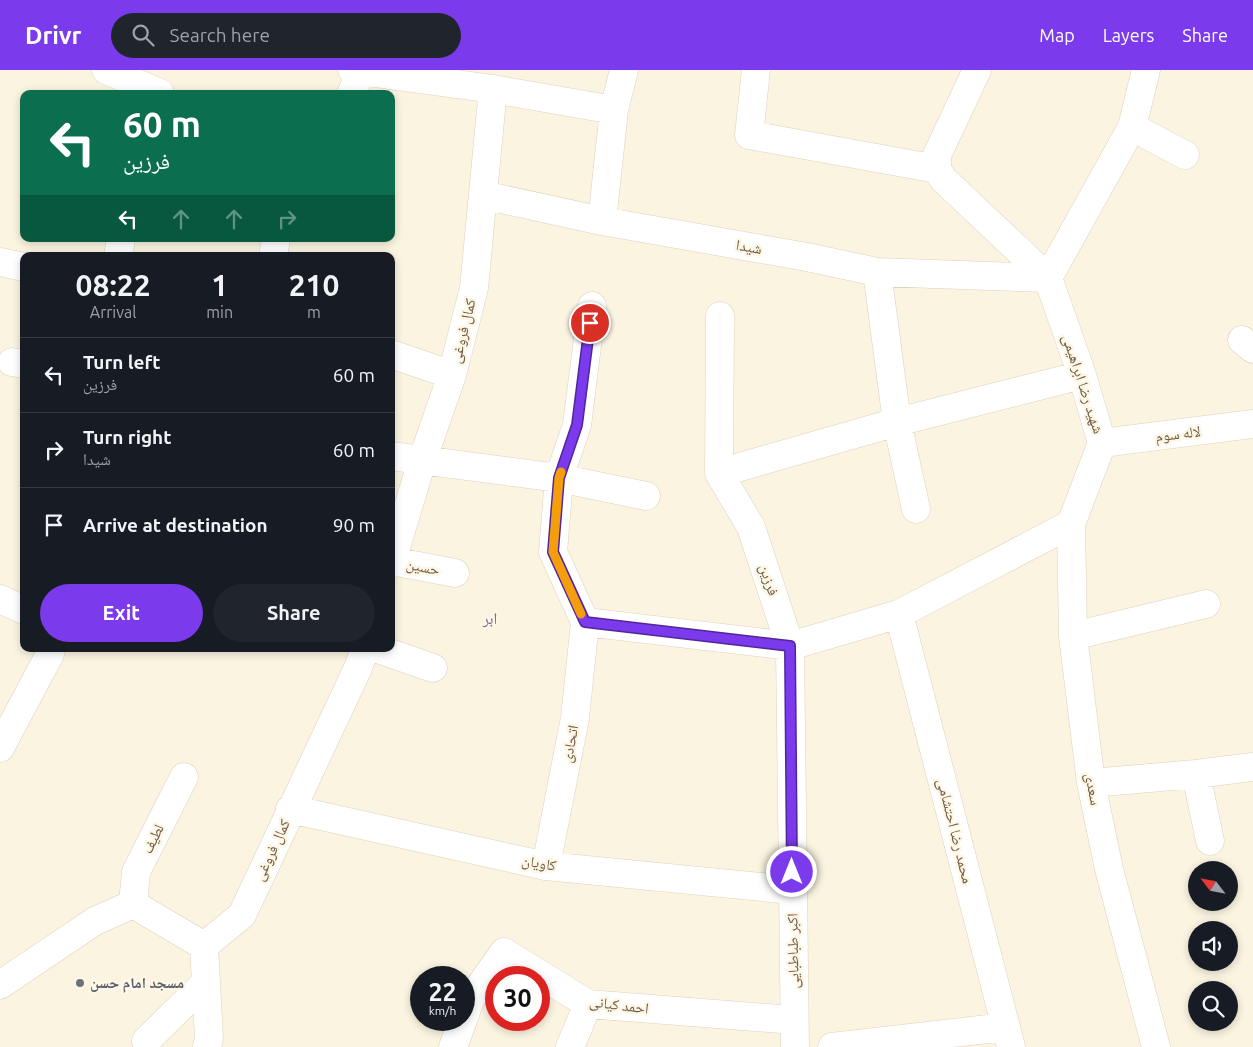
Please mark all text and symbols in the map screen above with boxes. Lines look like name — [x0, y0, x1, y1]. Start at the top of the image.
search box — [111, 13, 461, 58]
icon: search — [129, 21, 157, 49]
text: Drivr — [25, 22, 81, 49]
text: Search here — [169, 24, 270, 46]
text: Map — [1039, 25, 1075, 45]
text: Layers — [1103, 25, 1154, 45]
text: Share — [1182, 25, 1228, 45]
text: 60 m — [123, 104, 201, 144]
icon: left — [40, 110, 105, 175]
text: فرزین — [123, 148, 170, 173]
icon: left — [114, 205, 142, 233]
icon: ahead — [167, 205, 195, 233]
icon: ahead — [220, 205, 248, 233]
icon: right — [273, 205, 301, 233]
street label: شیدا — [735, 236, 763, 257]
text: 08:22 — [76, 268, 151, 302]
text: 1 — [211, 268, 228, 302]
text: 210 — [289, 268, 339, 302]
street label: کمال فروغی — [446, 297, 481, 365]
pin — [569, 302, 611, 344]
text: Arrival — [90, 303, 136, 321]
text: min — [206, 303, 233, 321]
text: m — [307, 303, 321, 321]
icon: arrive — [576, 309, 604, 337]
street label: شهید رضا ابراهیمی — [1058, 332, 1108, 436]
text: Turn left — [83, 351, 161, 373]
icon: left — [40, 361, 68, 389]
text: 60 m — [333, 364, 375, 386]
text: فرزین — [83, 375, 117, 393]
street label: لاله سوم — [1154, 422, 1202, 447]
text: Turn right — [83, 426, 171, 448]
icon: right — [40, 436, 68, 464]
text: 60 m — [333, 439, 375, 461]
text: شیدا — [83, 450, 111, 468]
icon: arrive — [40, 511, 68, 539]
text: Arrive at destination — [83, 514, 268, 536]
text: 90 m — [333, 514, 375, 536]
street label: حسین — [405, 555, 442, 580]
street label: فرزین — [755, 562, 783, 598]
button: Exit — [40, 584, 203, 642]
button: Share — [213, 584, 375, 642]
district label: ابر — [482, 609, 497, 628]
street label: اتحادی — [558, 724, 583, 765]
street label: سعدی — [1080, 771, 1105, 807]
street label: محمد رضا احتشامی — [932, 777, 977, 886]
street label: کمال فروغی — [250, 816, 295, 884]
street label: لطیف — [138, 821, 167, 856]
position arrow — [765, 845, 817, 897]
street label: کاویان — [520, 851, 558, 876]
north arrow — [1188, 861, 1238, 911]
map controls — [1188, 861, 1238, 1031]
street label: اکبر طباطبایی — [783, 913, 804, 989]
button: sound — [1188, 921, 1238, 971]
speed limit sign: 30 — [485, 966, 550, 1031]
place label: مسجد امام حسن — [90, 974, 184, 993]
marker: مسجد امام حسن — [74, 977, 86, 989]
text: 22 — [428, 978, 457, 1006]
button: search — [1188, 981, 1238, 1031]
street label: احمد کیانی — [588, 992, 650, 1019]
text: km/h — [429, 1004, 456, 1017]

